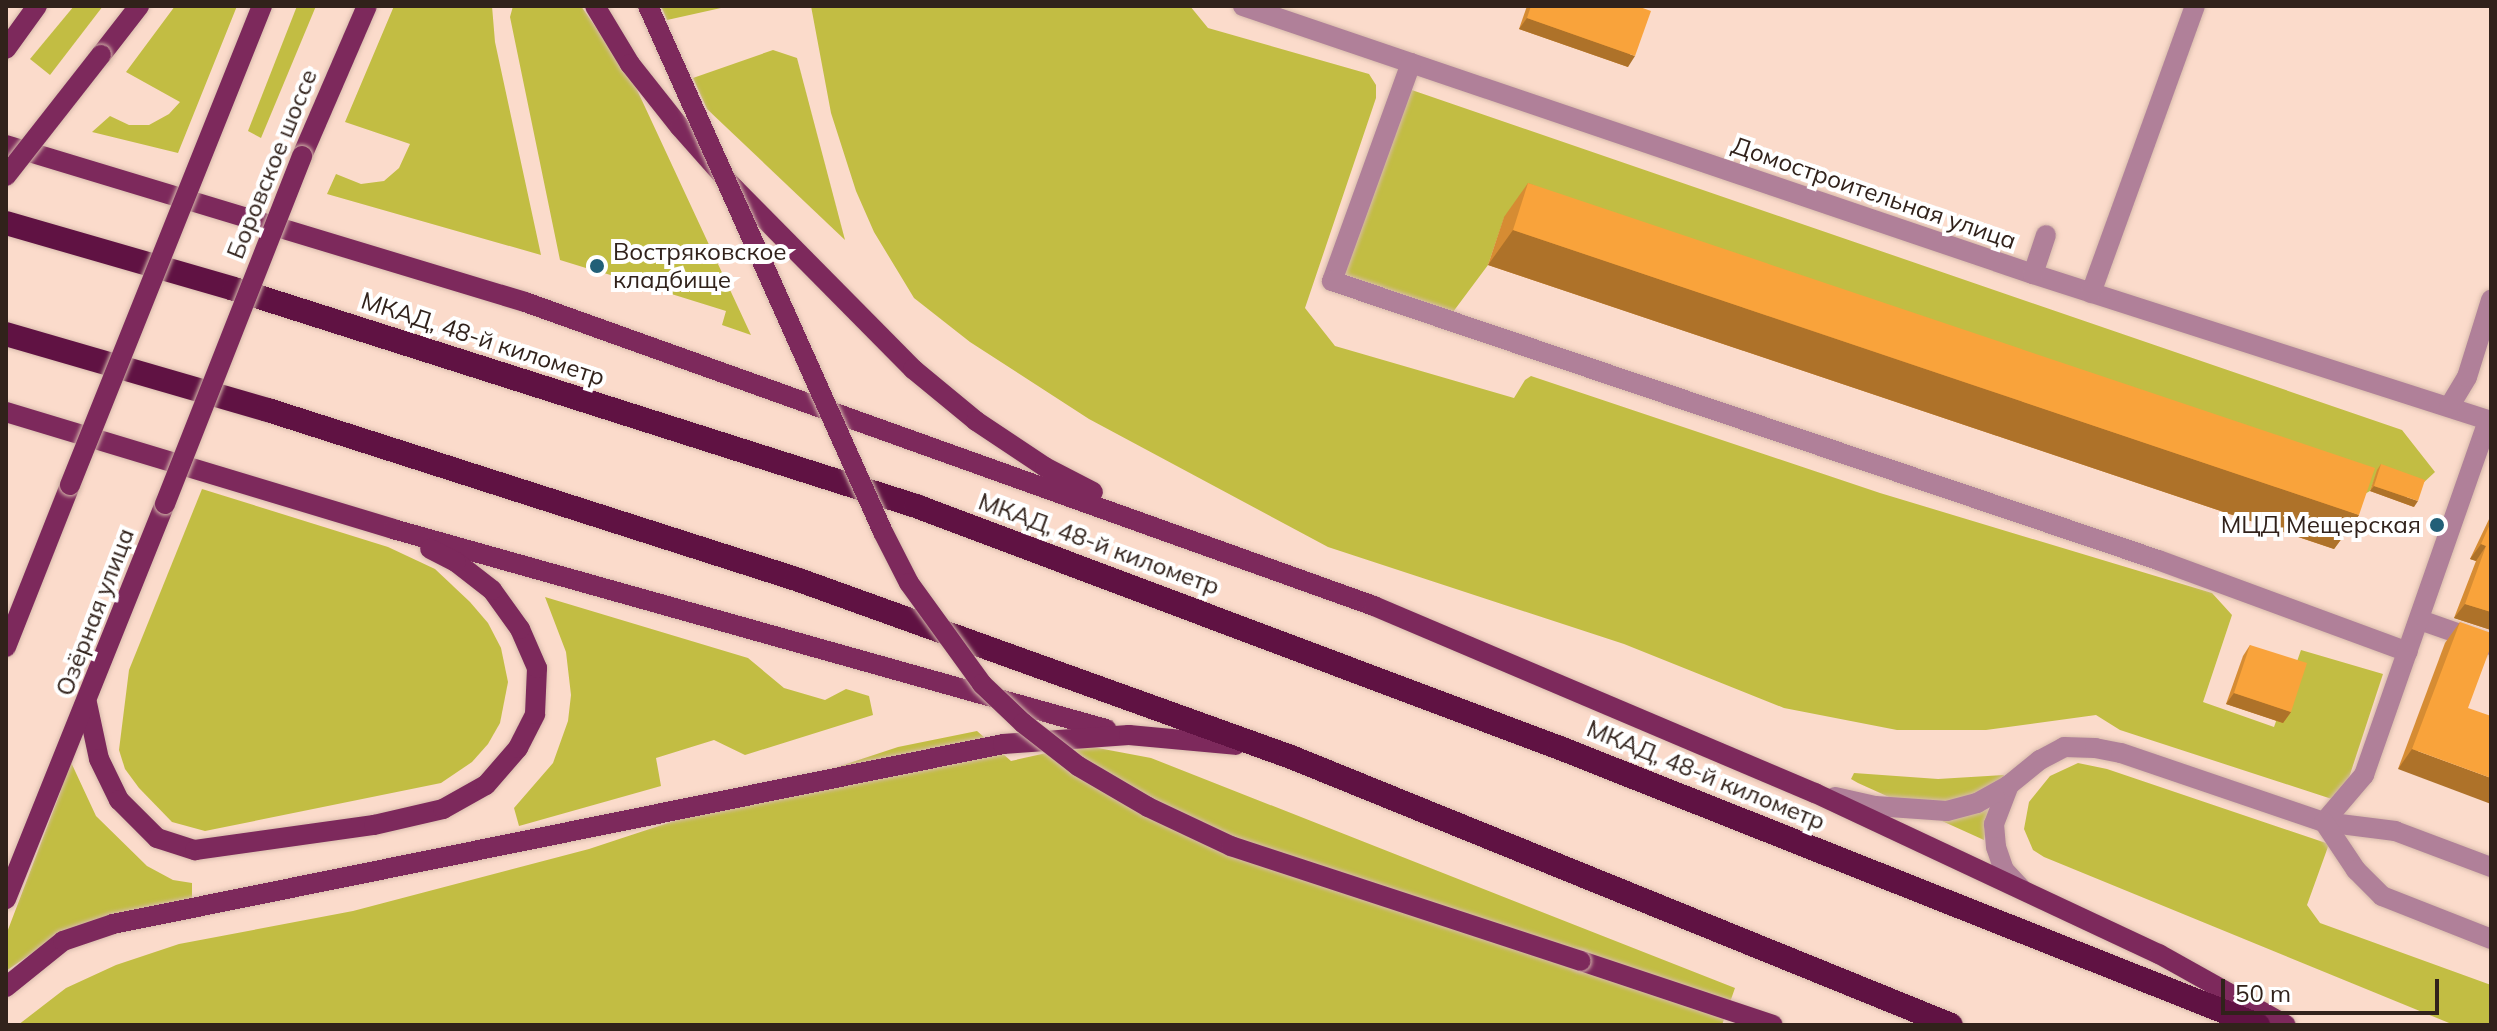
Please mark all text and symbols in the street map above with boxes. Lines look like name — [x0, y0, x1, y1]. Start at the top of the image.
street label: Боровское шоссе — [221, 65, 323, 263]
street label: Домостроительная улица — [1728, 131, 2020, 255]
place label: Востряковское кладбище — [613, 238, 787, 294]
marker: Востряковское кладбище — [588, 257, 606, 275]
street label: МКАД, 48-й километр — [358, 286, 608, 392]
street label: МКАД, 48-й километр — [975, 487, 1223, 601]
place label: МЦД Мещерская — [2221, 511, 2421, 539]
marker: МЦД Мещерская — [2428, 516, 2446, 534]
street label: Озёрная улица — [50, 524, 140, 700]
street label: МКАД, 48-й километр — [1583, 714, 1829, 836]
scale bar — [2225, 963, 2443, 1013]
text: 50 m — [2235, 978, 2291, 1008]

